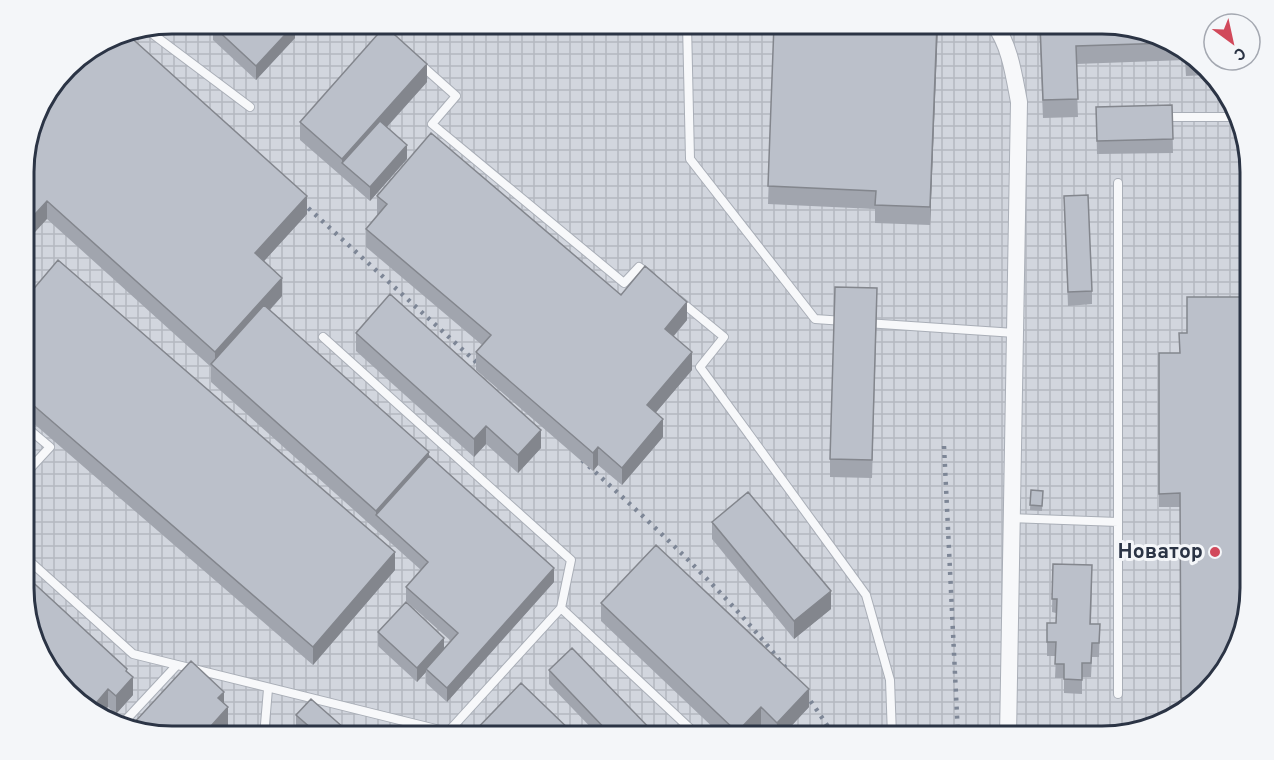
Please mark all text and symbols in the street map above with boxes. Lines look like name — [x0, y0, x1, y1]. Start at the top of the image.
north arrow — [1202, 12, 1262, 72]
text: С — [1229, 42, 1249, 64]
place label: Новатор — [1118, 539, 1203, 566]
marker: Новатор — [1208, 545, 1222, 559]

